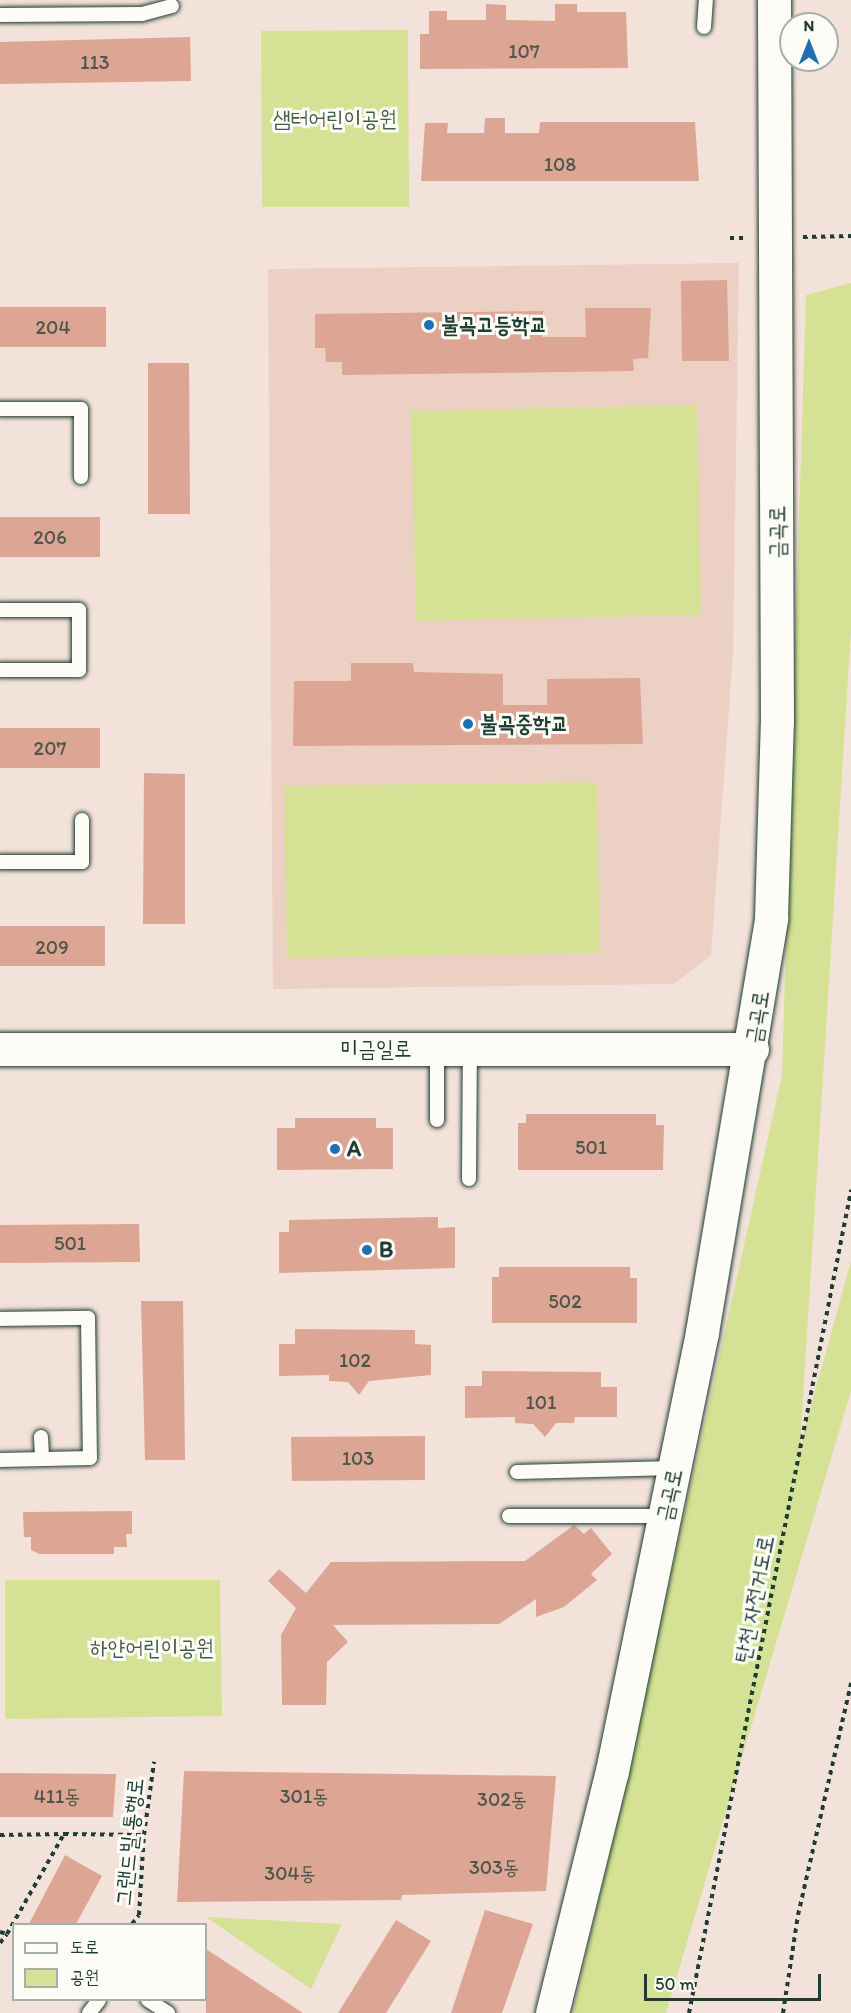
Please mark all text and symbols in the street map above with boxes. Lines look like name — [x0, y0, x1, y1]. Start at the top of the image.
north arrow — [779, 12, 839, 72]
text: N — [804, 16, 814, 35]
house number: 107 — [508, 39, 540, 63]
house number: 113 — [80, 50, 110, 74]
park label: 샘터어린이공원 — [273, 106, 397, 132]
house number: 108 — [544, 152, 576, 176]
place label: 불곡고등학교 — [441, 312, 547, 338]
house number: 204 — [36, 315, 70, 339]
marker: 불곡고등학교 — [422, 318, 436, 332]
street label: 금곡로 — [764, 505, 790, 559]
house number: 206 — [33, 525, 67, 549]
place label: 불곡중학교 — [480, 711, 569, 737]
marker: 불곡중학교 — [461, 717, 475, 731]
house number: 207 — [34, 736, 66, 760]
house number: 209 — [35, 935, 69, 959]
street label: 금곡로 — [740, 989, 774, 1045]
street label: 미금일로 — [341, 1036, 411, 1062]
house number: 501 — [575, 1135, 607, 1159]
place label: A — [347, 1136, 361, 1162]
marker: A — [328, 1142, 342, 1156]
house number: 501 — [54, 1231, 86, 1255]
place label: B — [379, 1237, 393, 1263]
marker: B — [360, 1243, 374, 1257]
house number: 502 — [548, 1289, 582, 1313]
house number: 102 — [339, 1348, 371, 1372]
house number: 101 — [526, 1390, 556, 1414]
house number: 103 — [342, 1446, 374, 1470]
street label: 금곡로 — [651, 1466, 687, 1524]
street label: 탄천 자전거도로 — [729, 1533, 779, 1665]
park label: 하얀어린이공원 — [90, 1635, 214, 1661]
street label: 그랜드빌 통행로 — [109, 1777, 149, 1907]
house number: 411동 — [34, 1784, 80, 1808]
house number: 301동 — [280, 1784, 328, 1808]
house number: 302동 — [477, 1787, 527, 1811]
house number: 303동 — [469, 1855, 519, 1879]
house number: 304동 — [264, 1861, 316, 1885]
legend — [12, 1923, 207, 2001]
text: 도로 — [70, 1936, 99, 1958]
scale bar — [647, 1962, 824, 2000]
text: 공원 — [70, 1966, 99, 1988]
text: 50 m — [655, 1973, 695, 1995]

